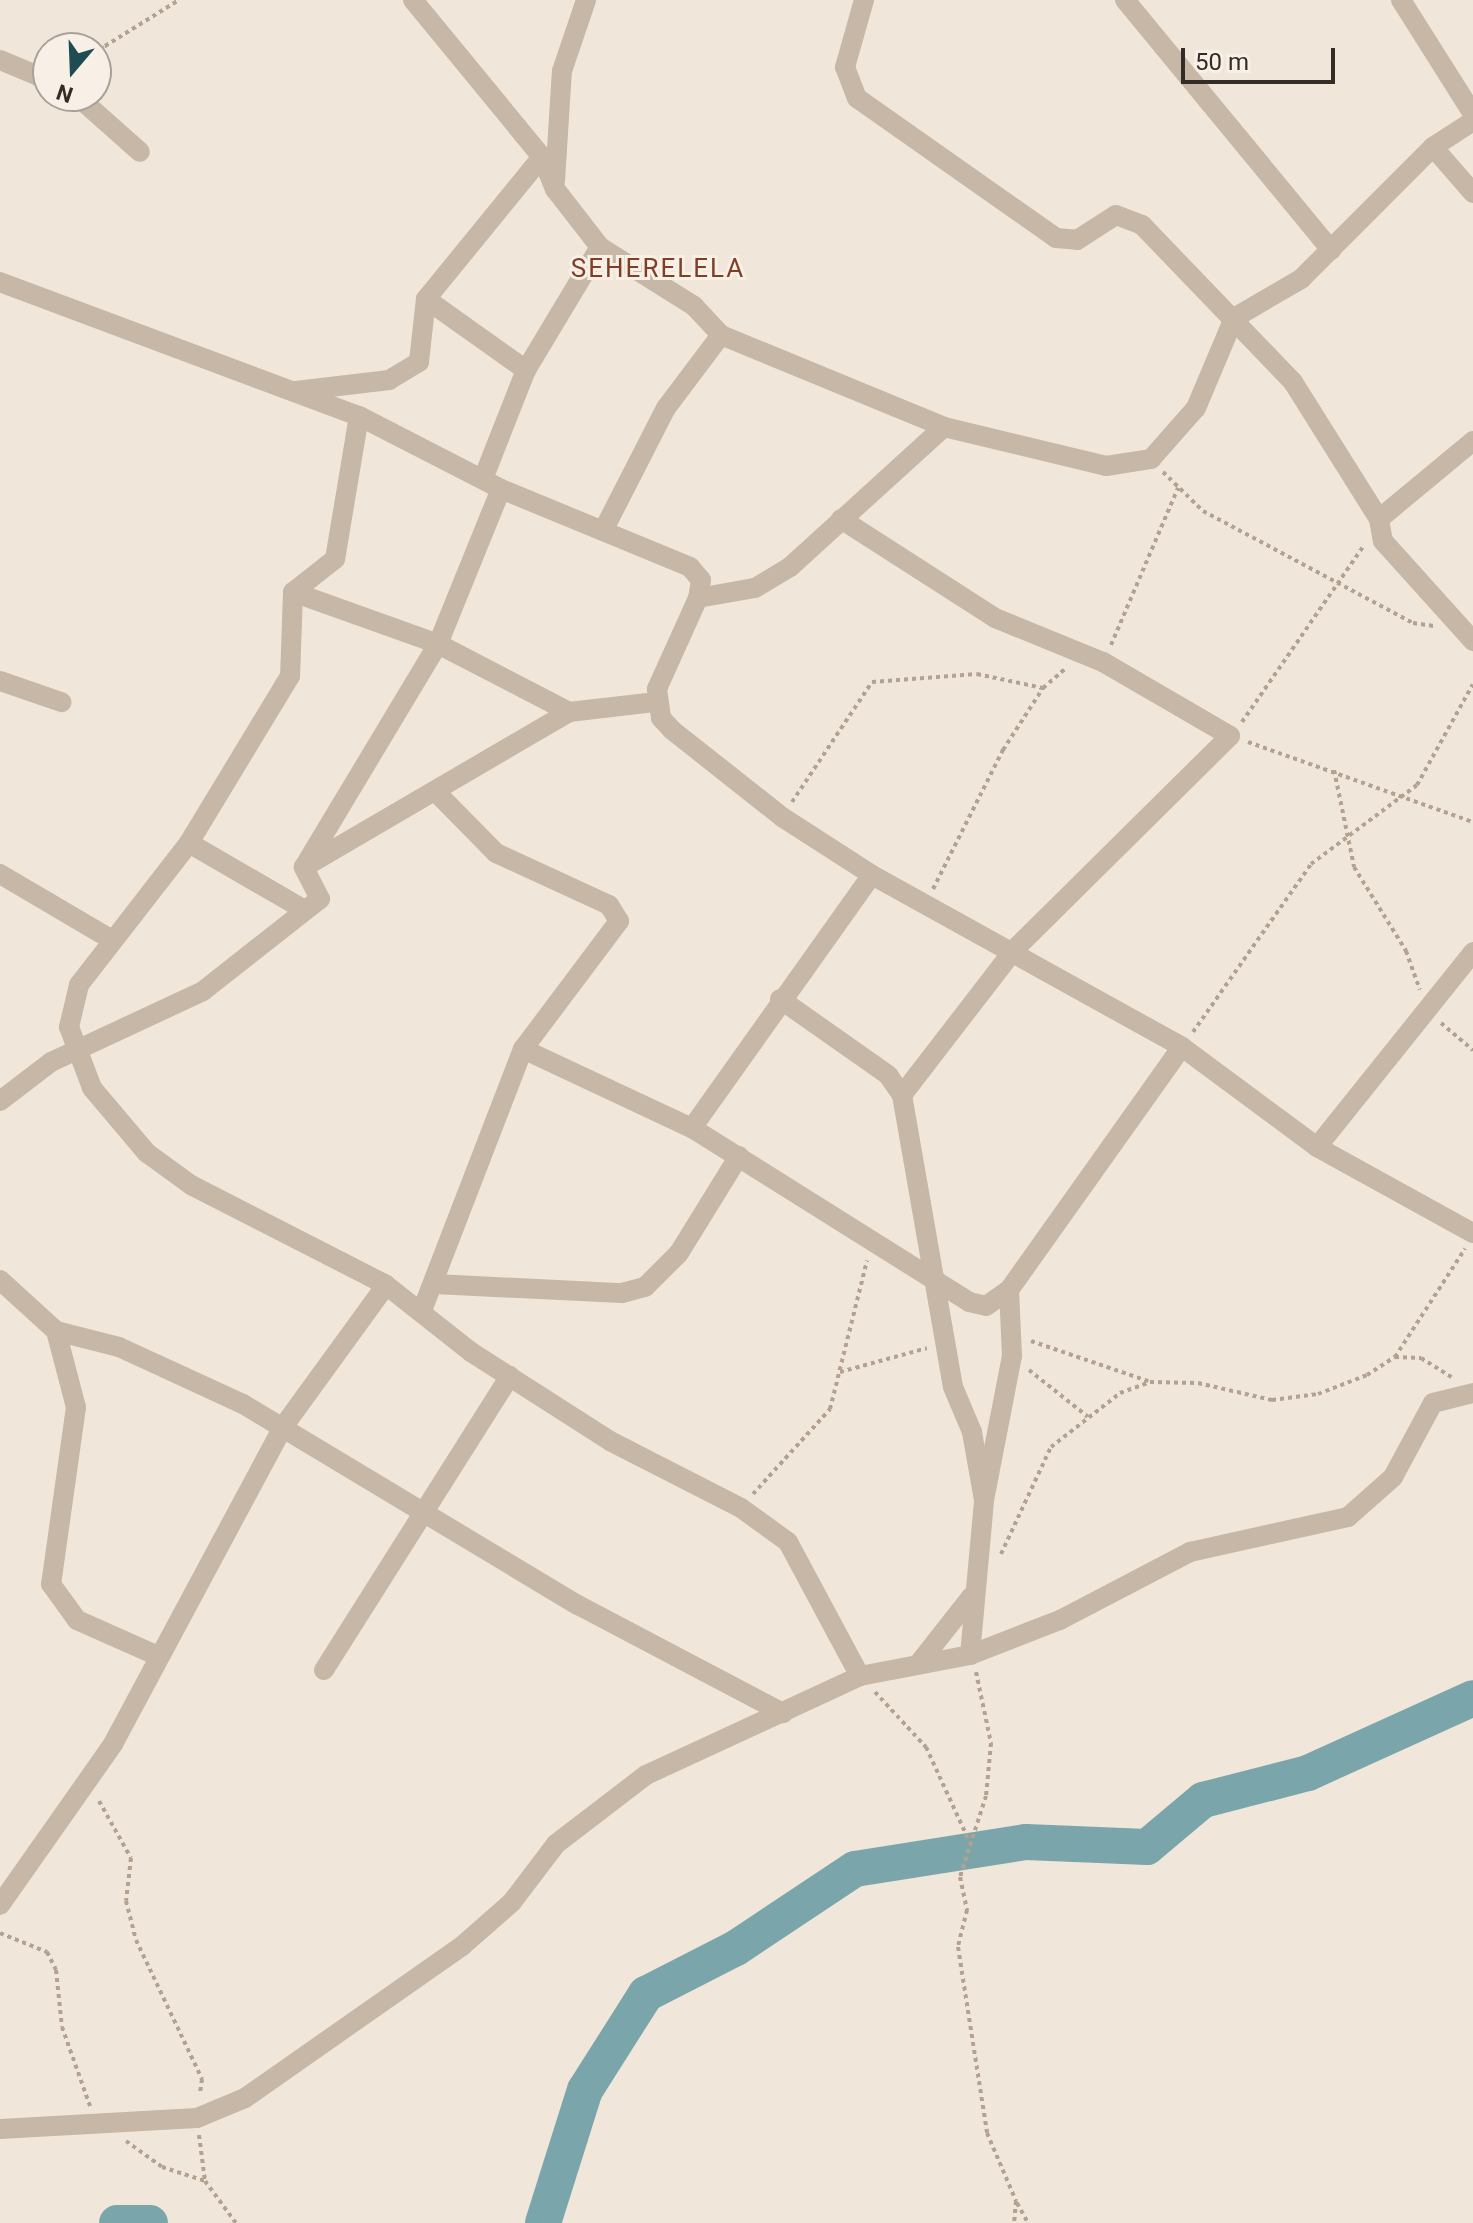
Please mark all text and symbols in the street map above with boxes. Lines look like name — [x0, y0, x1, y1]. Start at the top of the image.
north arrow — [32, 32, 112, 112]
scale bar — [1185, 32, 1339, 82]
text: 50 m — [1195, 48, 1249, 76]
text: N — [53, 79, 76, 108]
district label: SEHERELELA — [571, 253, 745, 285]

